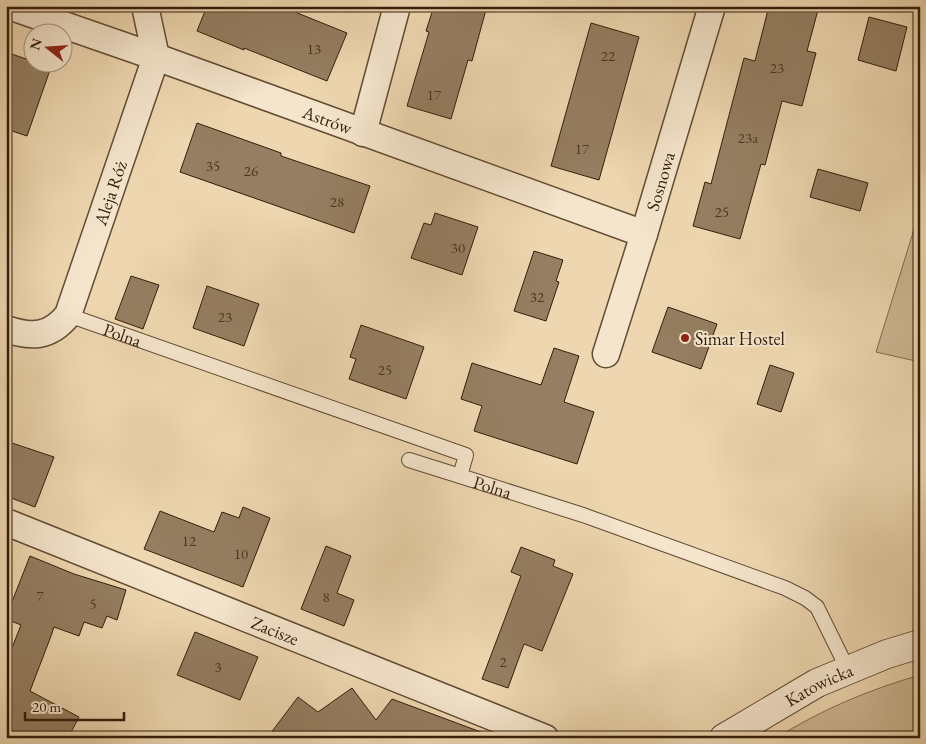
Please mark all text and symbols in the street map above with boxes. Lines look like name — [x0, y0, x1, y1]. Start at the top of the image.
north arrow — [22, 22, 72, 72]
text: N — [25, 36, 46, 52]
house number: 13 — [307, 39, 321, 58]
house number: 22 — [601, 46, 616, 65]
house number: 23 — [770, 58, 784, 77]
house number: 17 — [427, 85, 442, 104]
street label: Astrów — [299, 99, 356, 139]
house number: 23a — [738, 128, 758, 147]
house number: 17 — [575, 139, 590, 158]
street label: Sosnowa — [640, 148, 680, 213]
house number: 35 — [206, 156, 220, 175]
street label: Aleja Róż — [88, 157, 131, 229]
house number: 26 — [244, 161, 258, 180]
house number: 28 — [330, 192, 344, 211]
house number: 25 — [715, 202, 729, 221]
house number: 30 — [451, 238, 465, 257]
house number: 32 — [530, 287, 545, 306]
house number: 23 — [218, 307, 232, 326]
street label: Polna — [101, 317, 146, 352]
place label: Simar Hostel — [695, 327, 785, 350]
marker: Simar Hostel — [679, 332, 691, 344]
house number: 25 — [378, 360, 392, 379]
street label: Polna — [471, 470, 515, 503]
house number: 12 — [182, 531, 197, 550]
house number: 10 — [234, 544, 248, 563]
house number: 7 — [36, 586, 44, 605]
house number: 8 — [322, 587, 330, 606]
house number: 5 — [89, 594, 97, 613]
street label: Zacisze — [248, 610, 302, 650]
house number: 2 — [499, 652, 507, 671]
house number: 3 — [214, 657, 222, 676]
street label: Katowicka — [780, 658, 857, 711]
scale bar — [25, 689, 124, 721]
text: 20 m — [32, 697, 61, 716]

